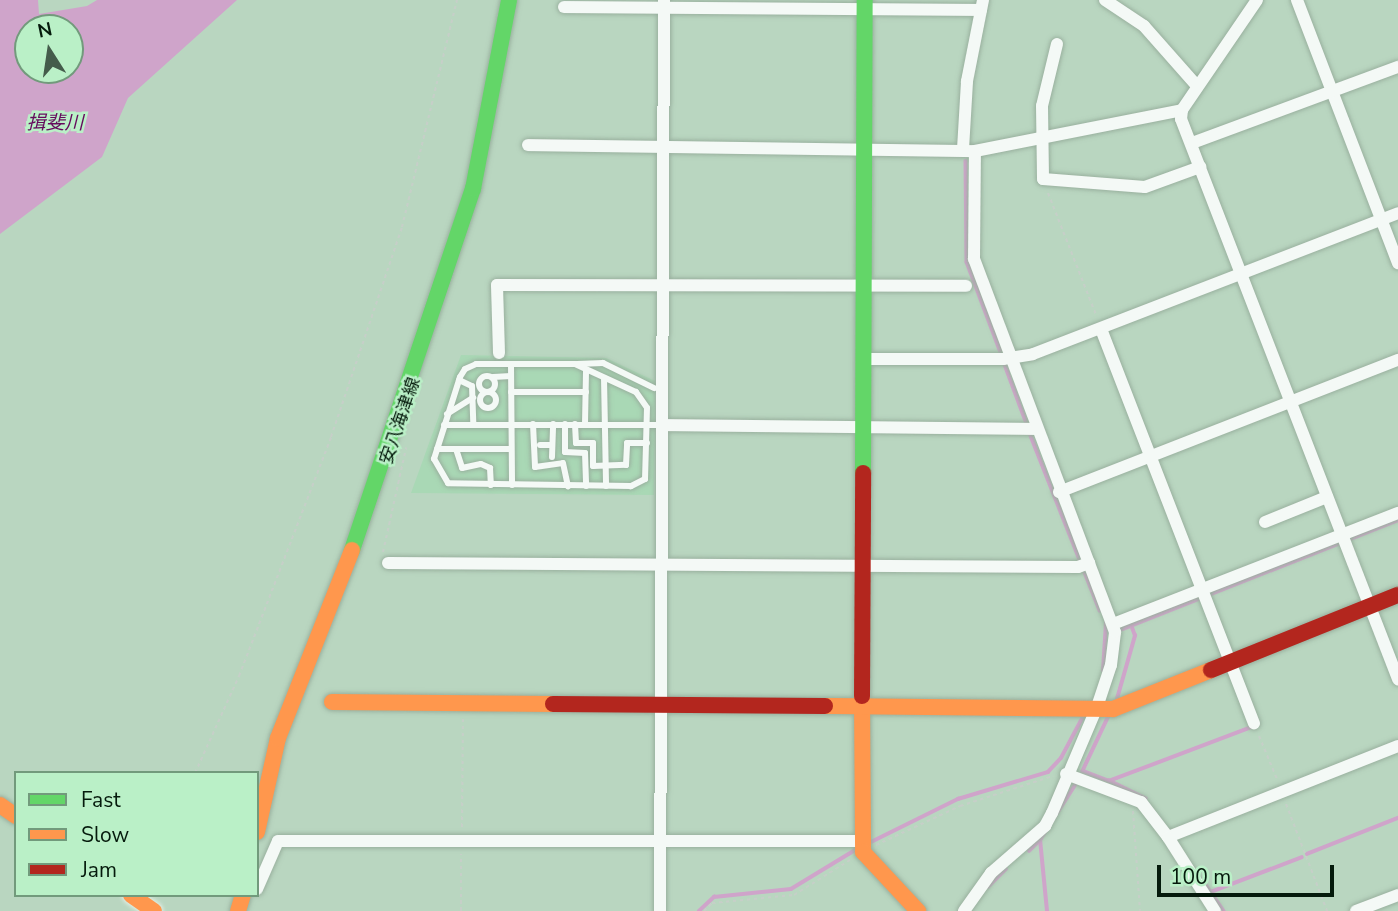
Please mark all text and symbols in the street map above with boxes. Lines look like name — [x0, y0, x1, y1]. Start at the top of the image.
north arrow — [14, 14, 84, 84]
text: N — [35, 16, 55, 45]
water label: 揖斐川 — [27, 113, 83, 135]
street label: 安八海津線 — [375, 375, 425, 467]
legend — [14, 771, 259, 897]
text: Fast — [81, 786, 121, 814]
text: Slow — [81, 821, 129, 849]
scale bar — [1160, 852, 1337, 896]
text: Jam — [81, 856, 117, 884]
text: 100 m — [1170, 863, 1231, 891]

